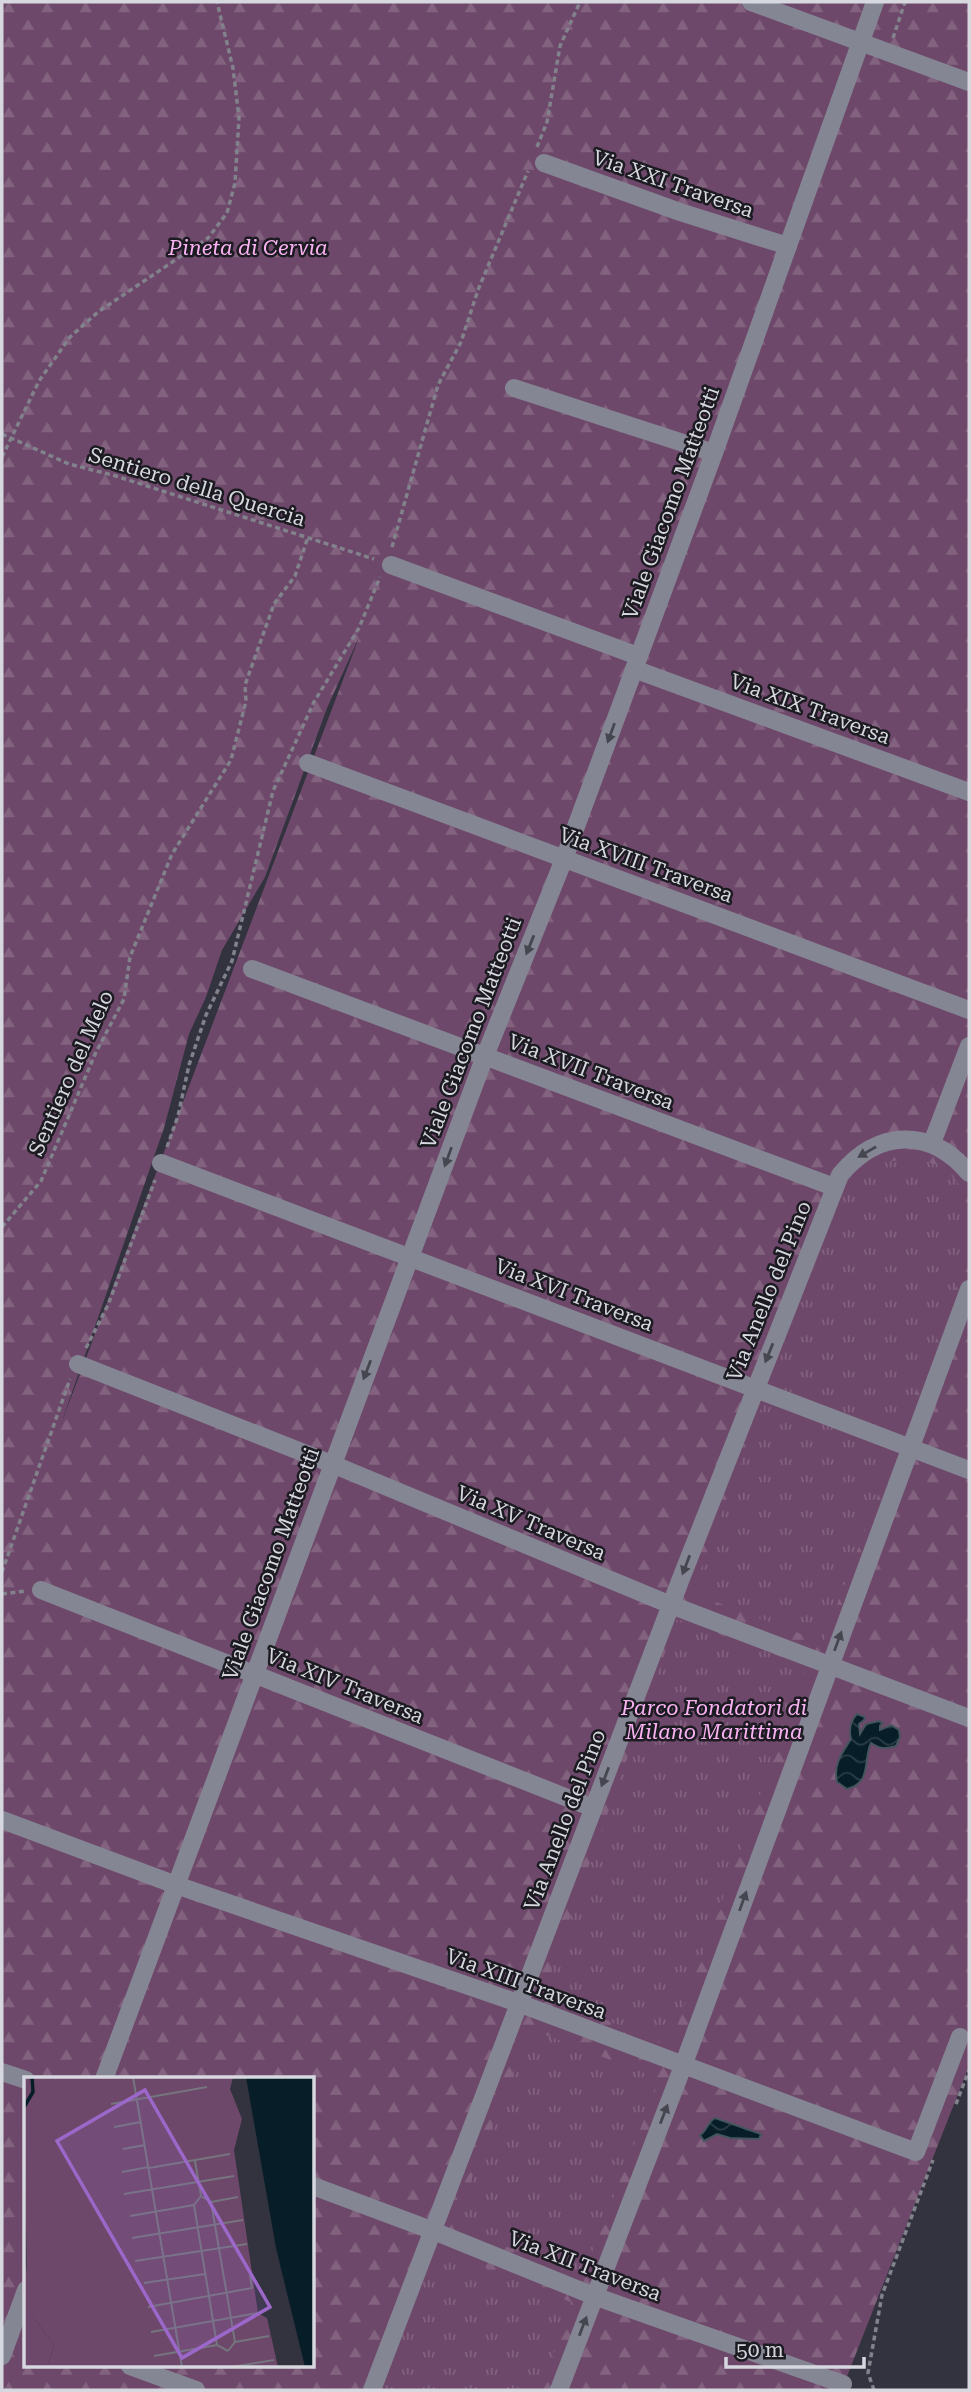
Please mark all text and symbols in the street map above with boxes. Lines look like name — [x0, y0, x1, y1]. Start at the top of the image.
street label: Via XXI Traversa — [589, 145, 757, 223]
park label: Pineta di Cervia — [167, 236, 328, 260]
street label: Viale Giacomo Matteotti — [618, 383, 724, 623]
street label: Sentiero della Quercia — [86, 443, 309, 532]
street label: Via XIX Traversa — [727, 669, 894, 749]
one-way arrow — [605, 722, 616, 743]
street label: Via XVIII Traversa — [556, 822, 737, 908]
street label: Viale Giacomo Matteotti — [416, 914, 526, 1152]
one-way arrow — [524, 935, 535, 956]
street label: Sentiero del Melo — [24, 987, 118, 1159]
street label: Via XVII Traversa — [505, 1029, 678, 1115]
one-way arrow — [857, 1146, 876, 1158]
one-way arrow — [442, 1147, 453, 1168]
street label: Via Anello del Pino — [722, 1197, 816, 1385]
street label: Via XVI Traversa — [491, 1254, 657, 1336]
one-way arrow — [763, 1342, 774, 1363]
one-way arrow — [362, 1360, 373, 1381]
street label: Viale Giacomo Matteotti — [218, 1444, 324, 1684]
street label: Via XV Traversa — [453, 1481, 610, 1566]
one-way arrow — [681, 1554, 692, 1575]
one-way arrow — [833, 1630, 844, 1651]
street label: Via XIV Traversa — [263, 1643, 428, 1729]
park label: Parco Fondatori di Milano Marittima — [620, 1696, 807, 1744]
street label: Via Anello del Pino — [519, 1726, 611, 1914]
one-way arrow — [599, 1767, 610, 1788]
one-way arrow — [738, 1890, 749, 1911]
street label: Via XIII Traversa — [443, 1944, 610, 2024]
inset map — [24, 2077, 315, 2368]
one-way arrow — [659, 2103, 670, 2124]
street label: Via XII Traversa — [506, 2226, 665, 2306]
one-way arrow — [577, 2316, 588, 2337]
scale bar — [726, 2326, 864, 2370]
text: 50 m — [736, 2338, 784, 2362]

